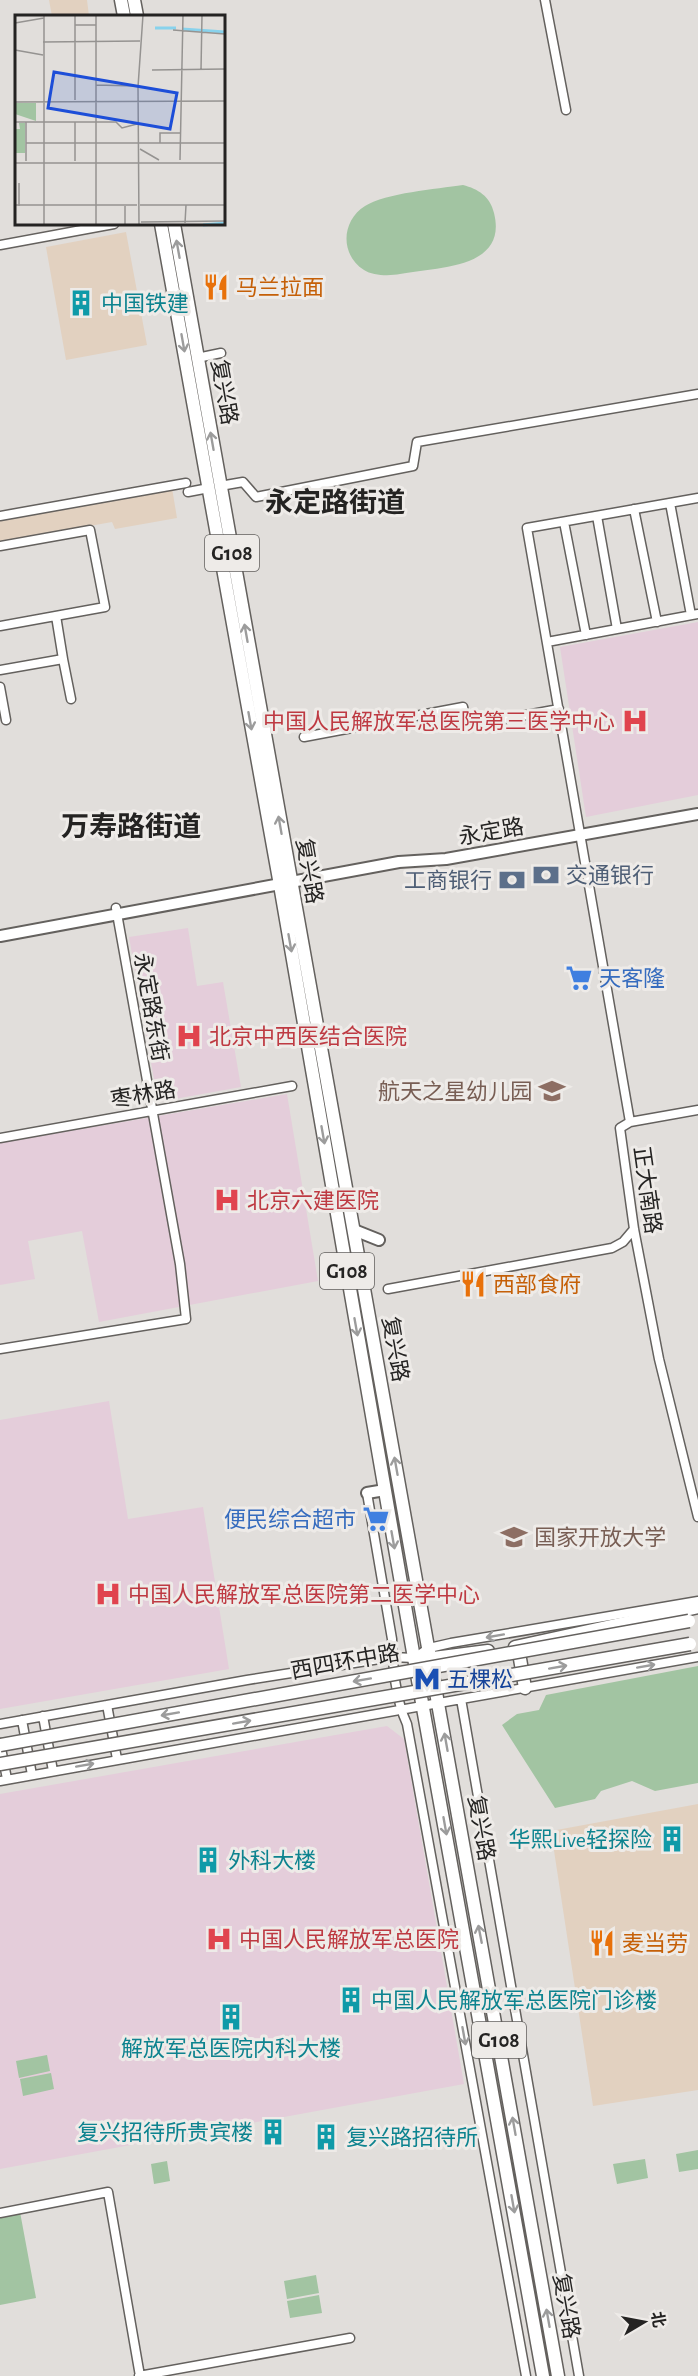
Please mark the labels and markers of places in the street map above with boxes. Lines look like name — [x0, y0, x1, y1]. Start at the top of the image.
restaurant icon: 马兰拉面 — [201, 272, 231, 302]
place label: 马兰拉面 — [236, 276, 324, 299]
building icon: 中国铁建 — [66, 288, 96, 318]
place label: 中国铁建 — [101, 292, 189, 315]
hospital icon: 中国人民解放军总医院第三医学中心 — [620, 706, 650, 736]
place label: 中国人民解放军总医院第三医学中心 — [263, 710, 615, 733]
bank icon: 交通银行 — [531, 860, 561, 890]
place label: 交通银行 — [566, 864, 654, 887]
bank icon: 工商银行 — [497, 865, 527, 895]
place label: 工商银行 — [404, 869, 492, 892]
supermarket icon: 天客隆 — [564, 963, 594, 993]
place label: 天客隆 — [599, 967, 665, 990]
hospital icon: 北京中西医结合医院 — [174, 1021, 204, 1051]
place label: 北京中西医结合医院 — [209, 1025, 407, 1048]
school or university icon: 航天之星幼儿园 — [537, 1076, 567, 1106]
place label: 航天之星幼儿园 — [378, 1080, 532, 1103]
hospital icon: 北京六建医院 — [212, 1185, 242, 1215]
place label: 北京六建医院 — [247, 1189, 379, 1212]
restaurant icon: 西部食府 — [458, 1269, 488, 1299]
place label: 西部食府 — [493, 1273, 581, 1296]
supermarket icon: 便民综合超市 — [361, 1504, 391, 1534]
place label: 便民综合超市 — [224, 1508, 356, 1531]
school or university icon: 国家开放大学 — [499, 1522, 529, 1552]
place label: 国家开放大学 — [534, 1526, 666, 1549]
hospital icon: 中国人民解放军总医院第二医学中心 — [93, 1579, 123, 1609]
place label: 中国人民解放军总医院第二医学中心 — [128, 1583, 480, 1606]
metro station icon: 五棵松 — [412, 1664, 442, 1694]
place label: 五棵松 — [447, 1668, 513, 1691]
building icon: 华熙Live轻探险 — [657, 1824, 687, 1854]
place label: 华熙Live轻探险 — [508, 1828, 652, 1851]
building icon: 外科大楼 — [193, 1845, 223, 1875]
place label: 外科大楼 — [228, 1849, 316, 1872]
hospital icon: 中国人民解放军总医院 — [204, 1924, 234, 1954]
place label: 中国人民解放军总医院 — [239, 1928, 459, 1951]
restaurant icon: 麦当劳 — [587, 1928, 617, 1958]
place label: 麦当劳 — [622, 1932, 688, 1955]
building icon: 中国人民解放军总医院门诊楼 — [336, 1985, 366, 2015]
place label: 中国人民解放军总医院门诊楼 — [371, 1989, 657, 2012]
building icon: 解放军总医院内科大楼 — [216, 2002, 246, 2032]
place label: 解放军总医院内科大楼 — [121, 2037, 341, 2060]
building icon: 复兴招待所贵宾楼 — [258, 2117, 288, 2147]
place label: 复兴招待所贵宾楼 — [77, 2121, 253, 2144]
building icon: 复兴路招待所 — [311, 2122, 341, 2152]
place label: 复兴路招待所 — [346, 2126, 478, 2149]

